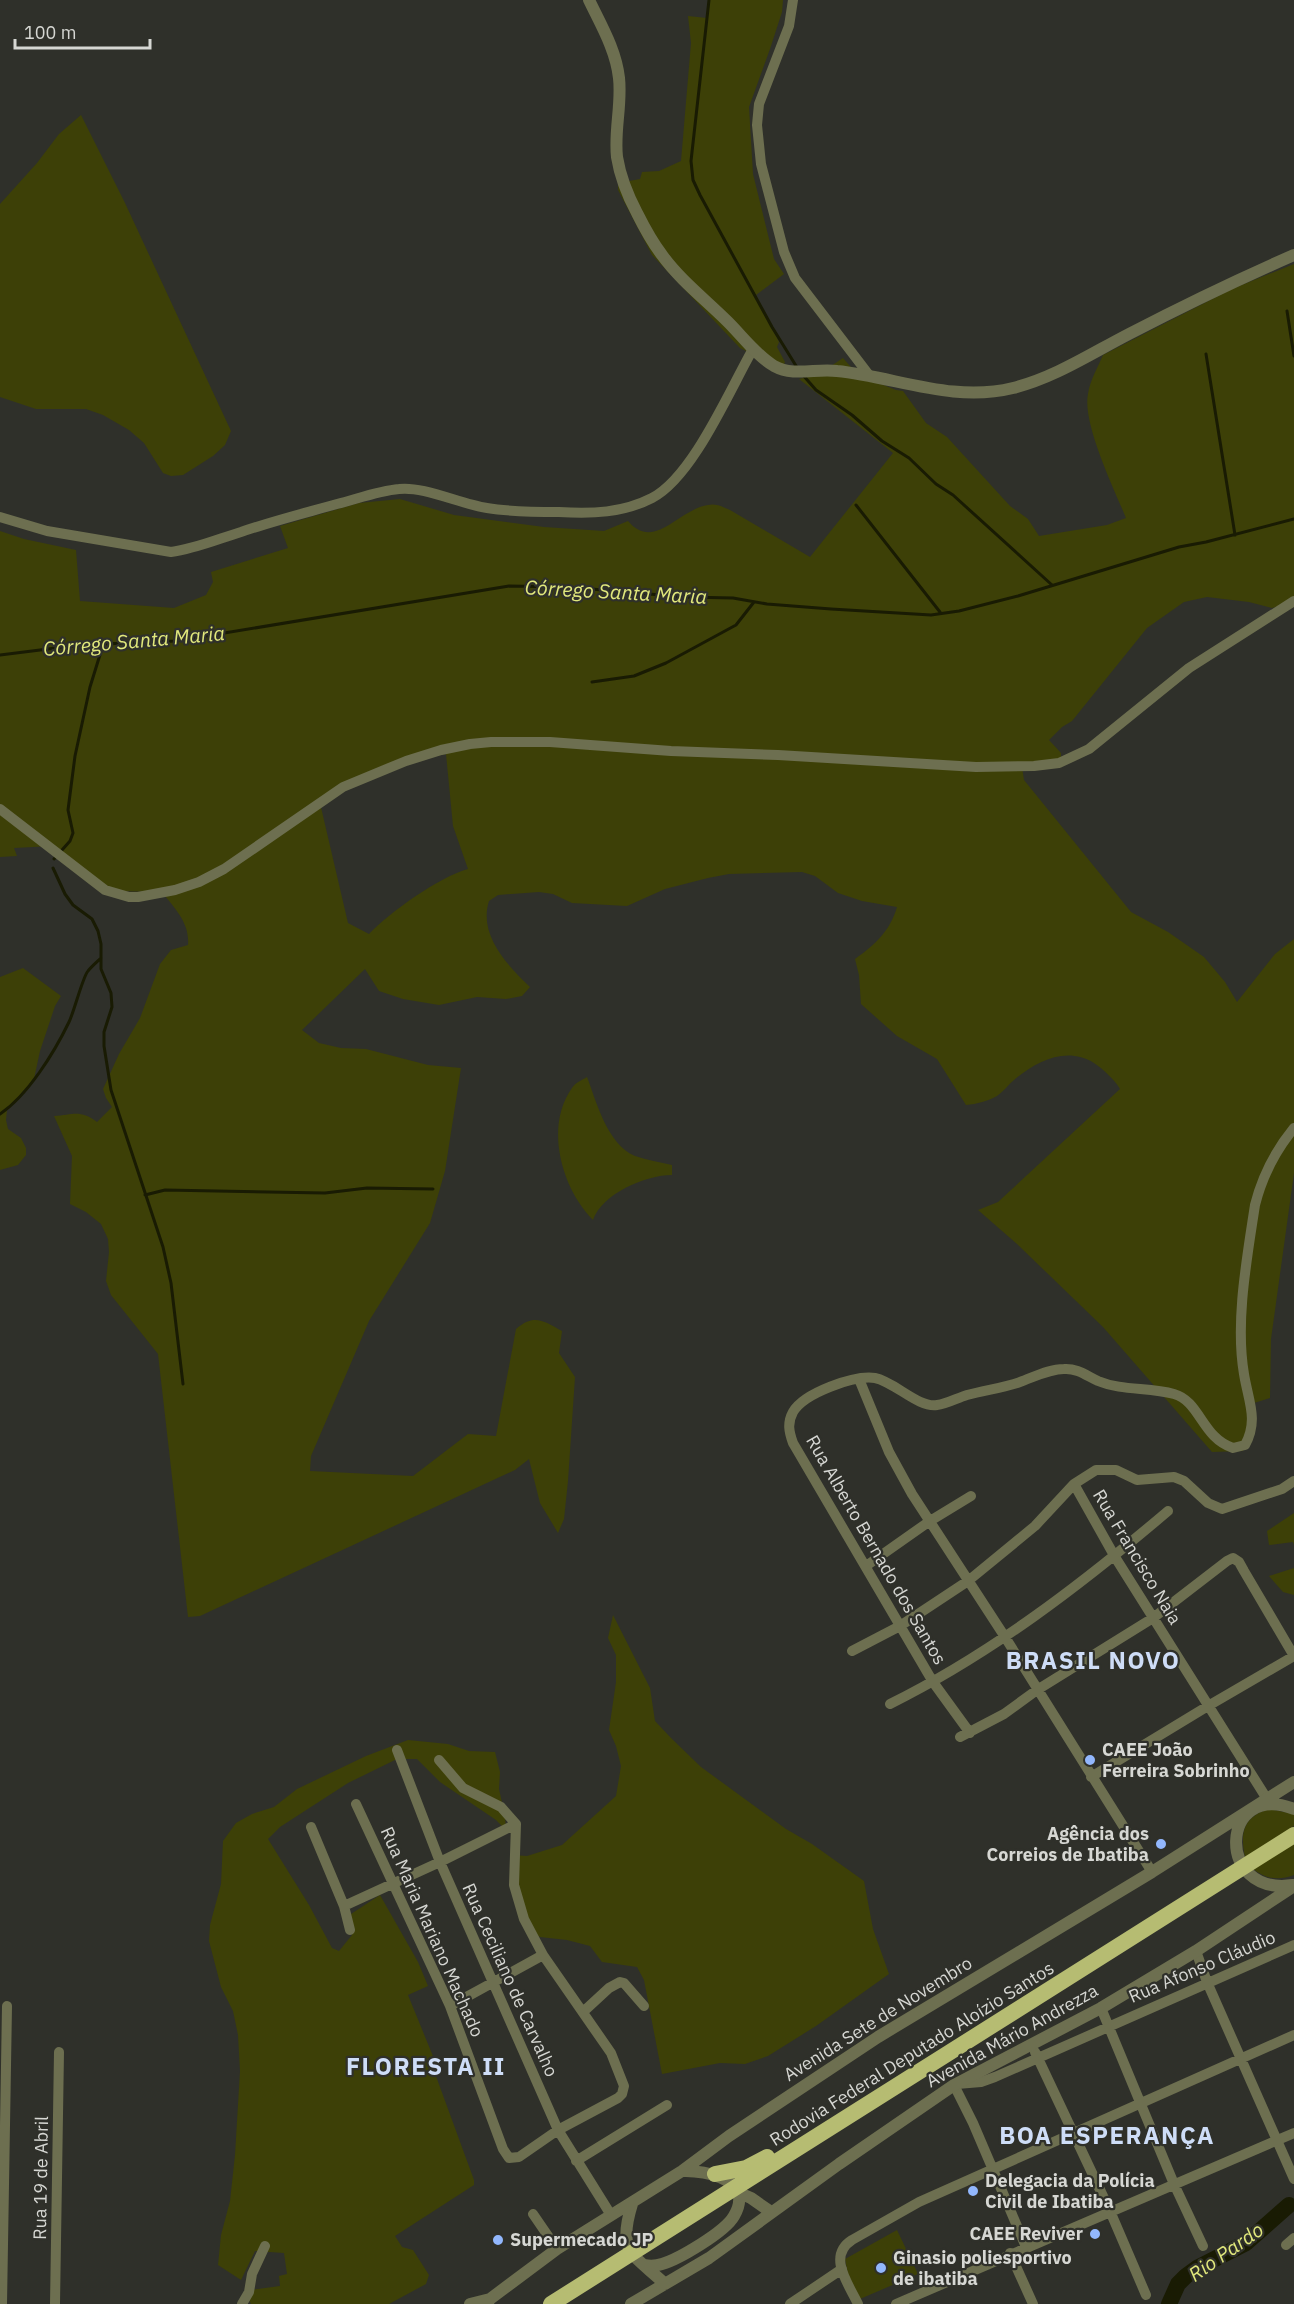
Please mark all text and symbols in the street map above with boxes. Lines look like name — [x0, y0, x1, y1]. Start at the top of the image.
scale bar — [15, 12, 150, 50]
text: 100 m — [24, 21, 76, 44]
water label: Córrego Santa Maria — [524, 573, 708, 610]
water label: Córrego Santa Maria — [42, 619, 226, 662]
street label: Rua Alberto Bernado dos Santos — [801, 1431, 952, 1669]
street label: Rua Francisco Naia — [1088, 1485, 1187, 1629]
district label: BRASIL NOVO — [1006, 1644, 1180, 1676]
place label: CAEE João Ferreira Sobrinho — [1102, 1738, 1250, 1782]
marker: CAEE João Ferreira Sobrinho — [1083, 1753, 1097, 1767]
place label: Agência dos Correios de Ibatiba — [987, 1822, 1149, 1866]
street label: Rua Maria Mariano Machado — [376, 1823, 489, 2041]
marker: Agência dos Correios de Ibatiba — [1154, 1837, 1168, 1851]
street label: Rua Ceciliano de Carvalho — [457, 1879, 564, 2080]
street label: Rua Afonso Cláudio — [1125, 1925, 1279, 2008]
street label: Avenida Sete de Novembro — [779, 1951, 976, 2086]
street label: Rodovia Federal Deputado Aloízio Santos — [765, 1956, 1058, 2151]
street label: Avenida Mário Andrezza — [922, 1978, 1102, 2092]
district label: FLORESTA II — [346, 2050, 506, 2082]
street label: Rua 19 de Abril — [28, 2116, 53, 2240]
district label: BOA ESPERANÇA — [999, 2119, 1215, 2151]
place label: Delegacia da Polícia Civil de Ibatiba — [985, 2169, 1155, 2213]
marker: Delegacia da Polícia Civil de Ibatiba — [966, 2184, 980, 2198]
water label: Rio Pardo — [1183, 2216, 1269, 2287]
place label: CAEE Reviver — [969, 2222, 1083, 2245]
marker: CAEE Reviver — [1088, 2227, 1102, 2241]
place label: Supermecado JP — [510, 2228, 653, 2251]
marker: Supermecado JP — [491, 2233, 505, 2247]
place label: Ginasio poliesportivo de ibatiba — [893, 2246, 1072, 2290]
marker: Ginasio poliesportivo de ibatiba — [874, 2261, 888, 2275]

